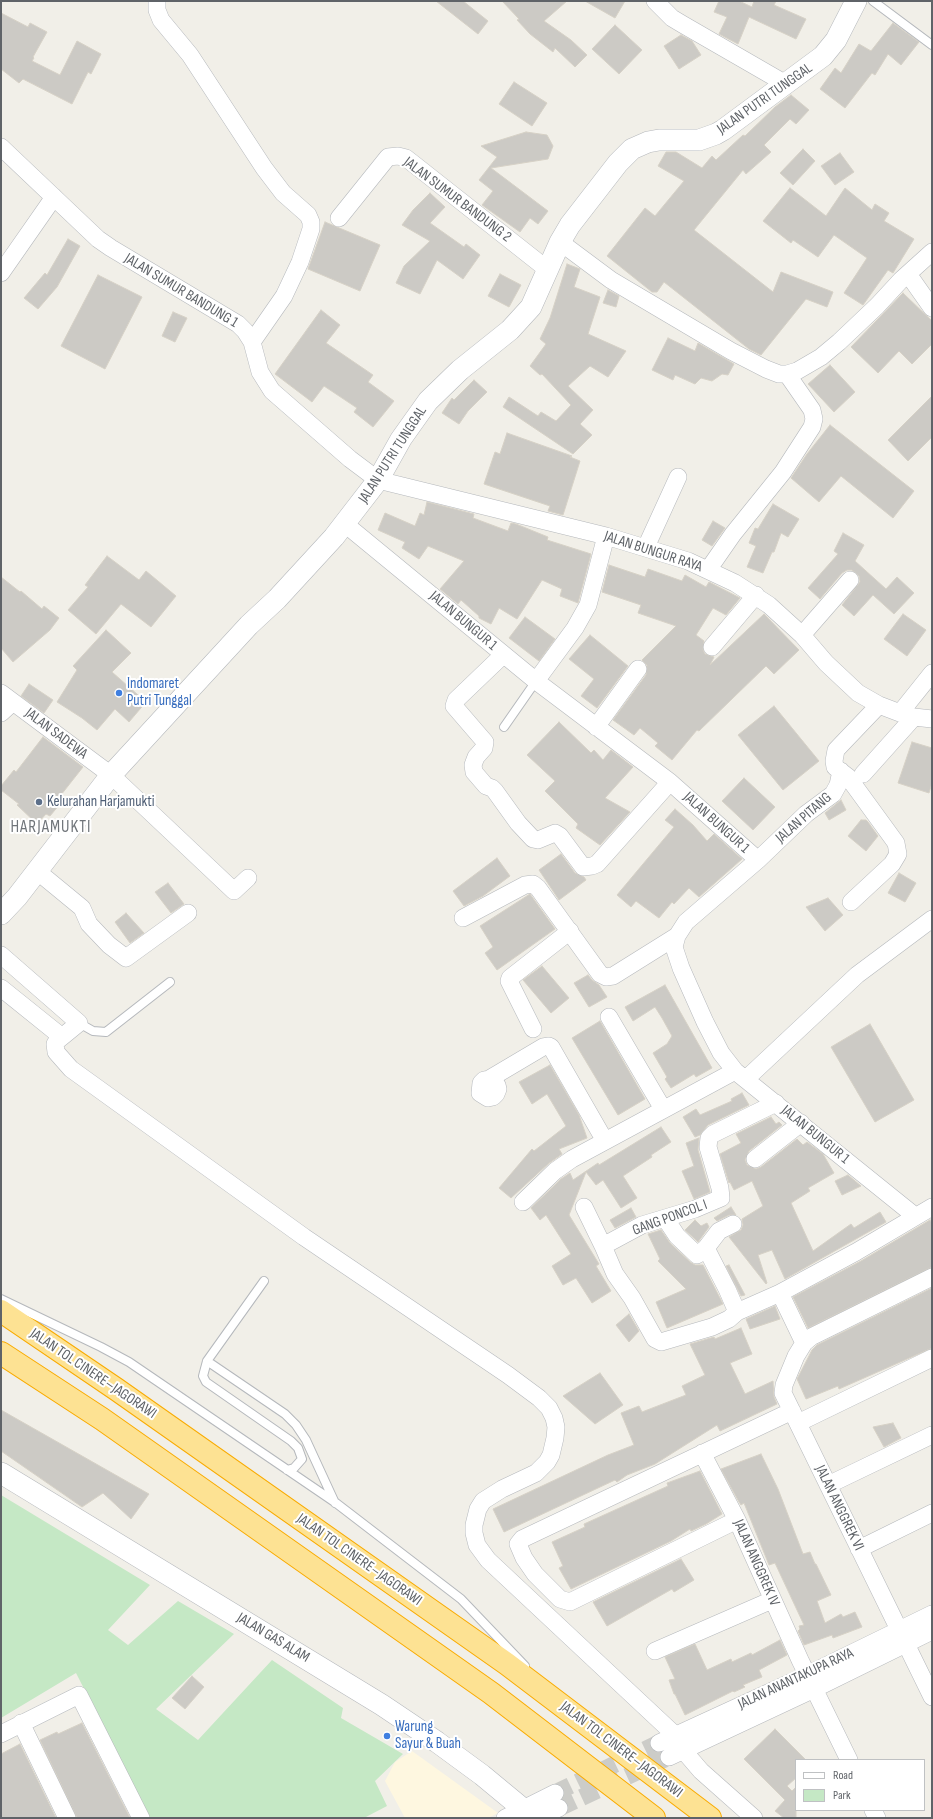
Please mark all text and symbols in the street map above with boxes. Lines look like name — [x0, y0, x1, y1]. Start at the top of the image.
street label: JALAN PUTRI TUNGGAL — [714, 60, 816, 138]
street label: JALAN SUMUR BANDUNG 2 — [400, 154, 514, 246]
street label: JALAN SUMUR BANDUNG 1 — [121, 250, 241, 332]
street label: JALAN PUTRI TUNGGAL — [355, 403, 431, 507]
street label: JALAN BUNGUR RAYA — [602, 528, 704, 576]
street label: JALAN BUNGUR 1 — [425, 587, 501, 655]
place label: Indomaret Putri Tunggal — [127, 675, 192, 710]
marker: Indomaret Putri Tunggal — [114, 688, 124, 698]
street label: JALAN SADEWA — [21, 705, 91, 763]
street label: JALAN BUNGUR 1 — [679, 789, 753, 857]
street label: JALAN PITANG — [772, 789, 836, 847]
place label: Kelurahan Harjamukti — [47, 793, 155, 811]
marker: Kelurahan Harjamukti — [34, 797, 44, 807]
district label: HARJAMUKTI — [10, 818, 92, 838]
street label: JALAN BUNGUR 1 — [777, 1102, 853, 1168]
street label: GANG PONCOL I — [630, 1196, 710, 1240]
street label: JALAN TOL CINERE–JAGORAWI — [26, 1325, 160, 1423]
street label: JALAN ANGGREK VI — [811, 1462, 867, 1554]
street label: JALAN TOL CINERE–JAGORAWI — [293, 1510, 425, 1610]
street label: JALAN ANGGREK IV — [729, 1517, 783, 1609]
street label: JALAN GAS ALAM — [233, 1609, 313, 1667]
street label: JALAN ANANTAKUPA RAYA — [735, 1644, 857, 1714]
street label: JALAN TOL CINERE–JAGORAWI — [556, 1698, 686, 1802]
place label: Warung Sayur & Buah — [395, 1718, 461, 1753]
marker: Warung Sayur & Buah — [382, 1731, 392, 1741]
legend — [795, 1759, 925, 1811]
text: Road — [833, 1768, 853, 1783]
text: Park — [833, 1788, 851, 1803]

